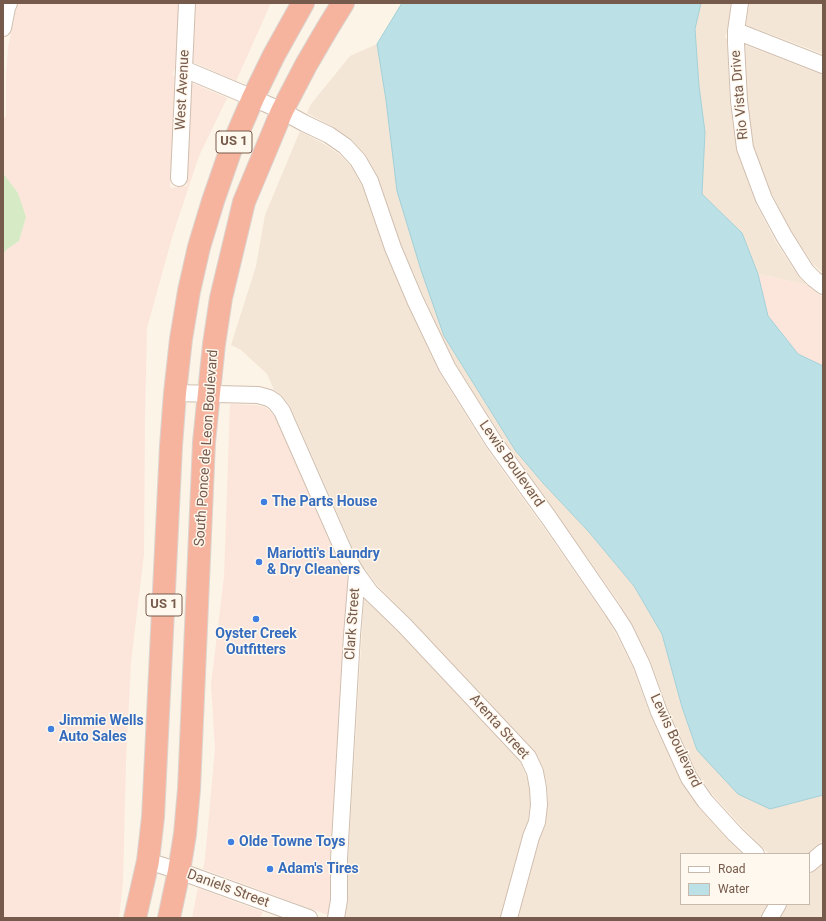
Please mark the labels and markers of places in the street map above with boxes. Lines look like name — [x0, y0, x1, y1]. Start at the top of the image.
place label: The Parts House — [272, 494, 377, 510]
marker: The Parts House — [259, 497, 269, 507]
place label: Mariotti's Laundry & Dry Cleaners — [267, 546, 380, 578]
marker: Mariotti's Laundry & Dry Cleaners — [254, 557, 264, 567]
marker: Oyster Creek Outfitters — [251, 614, 261, 624]
place label: Oyster Creek Outfitters — [215, 626, 297, 658]
place label: Jimmie Wells Auto Sales — [59, 713, 144, 746]
marker: Jimmie Wells Auto Sales — [46, 724, 56, 734]
place label: Olde Towne Toys — [239, 834, 345, 850]
marker: Olde Towne Toys — [226, 837, 236, 847]
place label: Adam's Tires — [278, 861, 359, 877]
marker: Adam's Tires — [265, 864, 275, 874]

